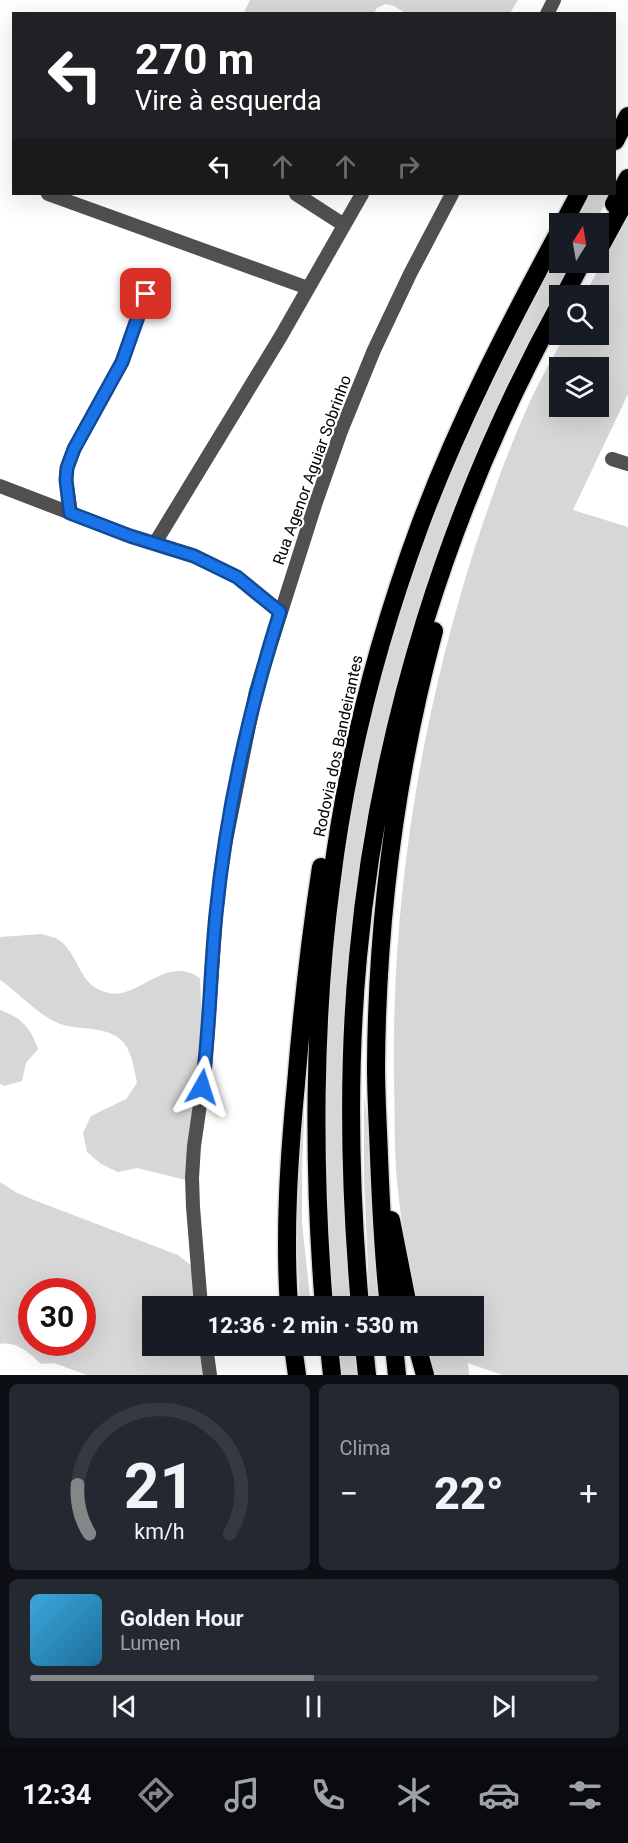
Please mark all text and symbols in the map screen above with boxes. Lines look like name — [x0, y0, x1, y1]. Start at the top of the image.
text: 270 m — [135, 35, 254, 84]
icon: left — [36, 36, 114, 114]
text: Vire à esquerda — [135, 85, 322, 117]
icon: left — [203, 150, 236, 183]
icon: ahead — [266, 150, 299, 183]
icon: ahead — [329, 150, 362, 183]
icon: right — [392, 150, 425, 183]
north arrow — [549, 213, 609, 273]
map controls — [549, 213, 609, 417]
pin — [120, 268, 171, 319]
icon: arrive — [129, 277, 162, 310]
button: search — [549, 285, 609, 345]
button: layers — [549, 357, 609, 417]
street label: Rua Agenor Aguiar Sobrinho — [269, 373, 355, 567]
street label: Rodovia dos Bandeirantes — [309, 653, 367, 839]
position arrow — [170, 1055, 234, 1119]
speed limit sign: 30 — [18, 1278, 96, 1356]
text: 12:36 · 2 min · 530 m — [208, 1313, 418, 1338]
text: Clima — [340, 1436, 391, 1460]
text: 21 — [123, 1450, 195, 1523]
text: 22° — [434, 1467, 504, 1520]
text: − — [340, 1474, 358, 1513]
text: + — [579, 1474, 598, 1513]
text: km/h — [134, 1519, 184, 1544]
text: Golden Hour — [120, 1606, 244, 1631]
text: Lumen — [120, 1631, 181, 1655]
icon: previous — [108, 1690, 141, 1723]
icon: pause — [297, 1690, 330, 1723]
icon: next — [487, 1690, 520, 1723]
icon: directions — [135, 1774, 177, 1816]
icon: music — [221, 1774, 263, 1816]
icon: phone — [307, 1774, 349, 1816]
icon: climate — [393, 1774, 435, 1816]
icon: car — [478, 1774, 520, 1816]
icon: filters — [564, 1774, 606, 1816]
text: 12:34 — [22, 1779, 91, 1811]

